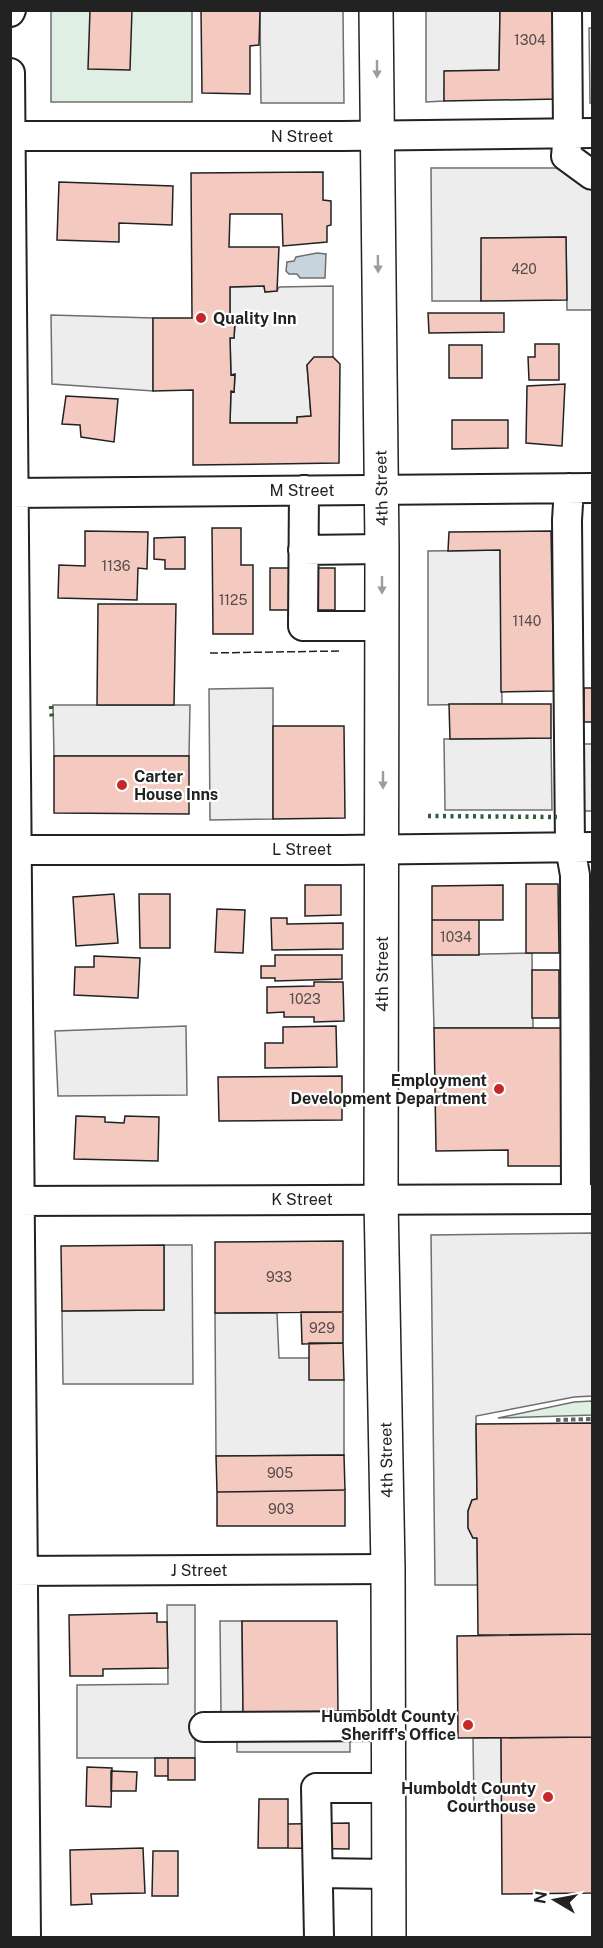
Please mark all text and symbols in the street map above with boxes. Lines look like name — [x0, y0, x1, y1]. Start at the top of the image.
house number: 1304 — [514, 32, 546, 48]
one-way arrow — [372, 59, 382, 78]
street label: N Street — [271, 127, 333, 146]
one-way arrow — [374, 254, 383, 273]
house number: 420 — [511, 261, 537, 277]
place label: Quality Inn — [213, 309, 296, 328]
marker: Quality Inn — [194, 311, 208, 325]
street label: 4th Street — [371, 450, 392, 526]
street label: M Street — [270, 481, 334, 500]
house number: 1136 — [102, 558, 131, 574]
one-way arrow — [377, 575, 387, 594]
house number: 1125 — [219, 592, 247, 608]
house number: 1140 — [513, 613, 541, 629]
place label: Carter House Inns — [134, 767, 218, 804]
one-way arrow — [378, 770, 388, 789]
marker: Carter House Inns — [115, 778, 129, 792]
street label: L Street — [272, 840, 332, 859]
house number: 1034 — [440, 929, 472, 945]
street label: 4th Street — [373, 936, 392, 1012]
house number: 1023 — [289, 991, 321, 1007]
place label: Employment Development Department — [290, 1071, 487, 1108]
marker: Employment Development Department — [492, 1082, 506, 1096]
street label: K Street — [271, 1190, 333, 1209]
house number: 933 — [266, 1269, 292, 1285]
house number: 929 — [309, 1320, 335, 1336]
street label: 4th Street — [376, 1422, 397, 1498]
house number: 905 — [267, 1465, 293, 1481]
house number: 903 — [268, 1501, 294, 1517]
street label: J Street — [171, 1561, 227, 1580]
place label: Humboldt County Sheriff's Office — [321, 1707, 456, 1744]
marker: Humboldt County Sheriff's Office — [461, 1718, 475, 1732]
place label: Humboldt County Courthouse — [401, 1779, 536, 1816]
marker: Humboldt County Courthouse — [541, 1790, 555, 1804]
north arrow — [525, 1870, 585, 1930]
text: N — [530, 1890, 551, 1905]

